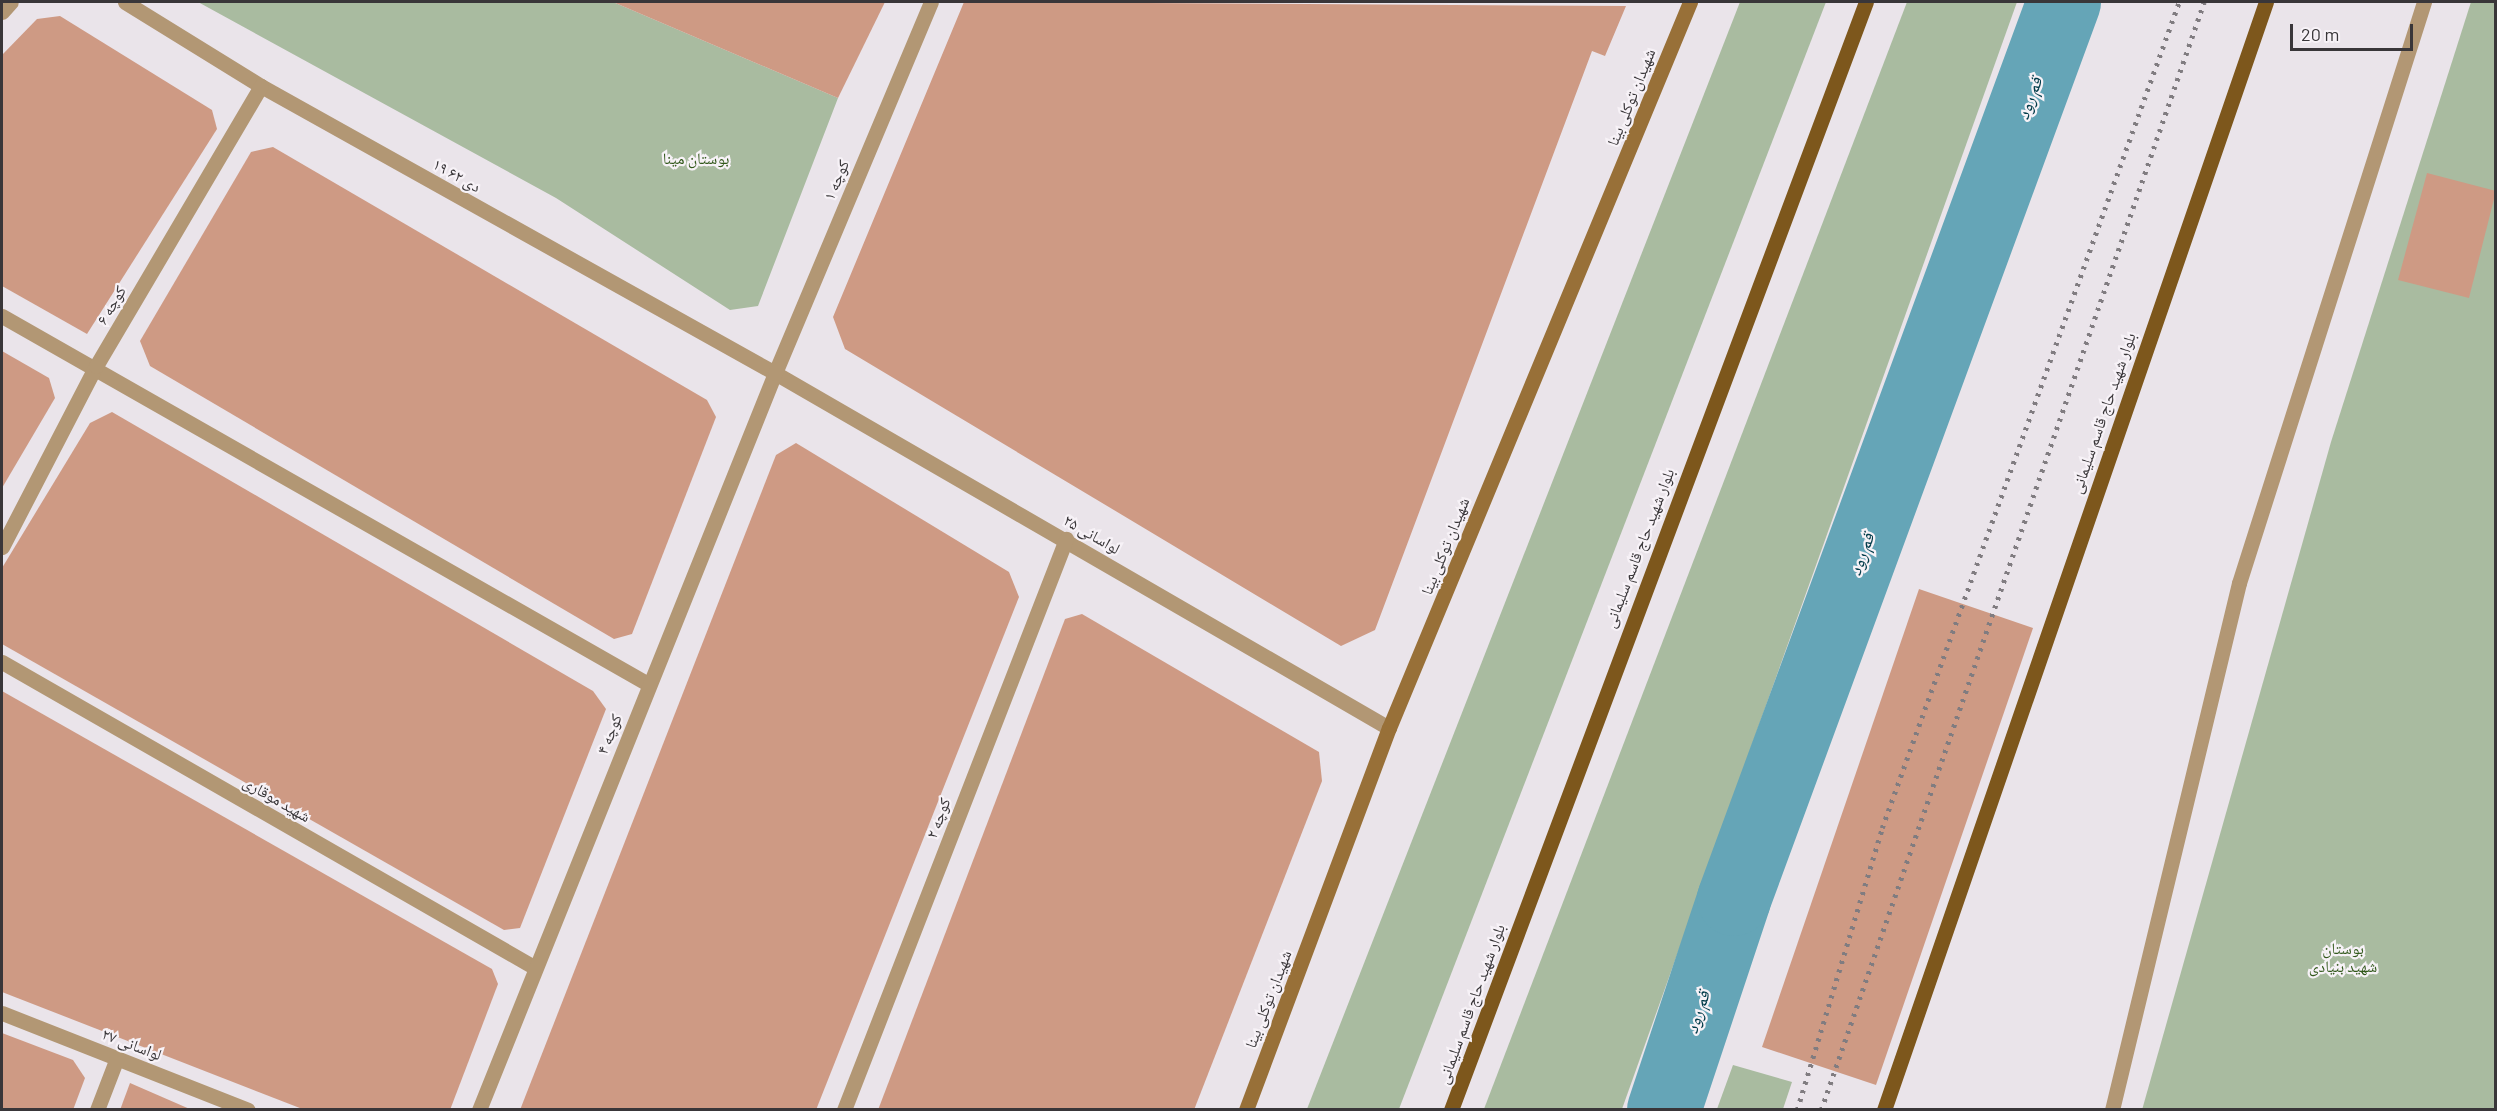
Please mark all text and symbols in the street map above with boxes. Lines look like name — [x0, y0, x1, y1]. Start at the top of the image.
scale bar — [2293, 12, 2416, 50]
text: 20 m — [2301, 23, 2339, 45]
street label: شهیدان توکلی بینا — [1603, 46, 1659, 148]
water label: قم رود — [2011, 74, 2047, 122]
park label: بوستان مینا — [663, 148, 729, 168]
street label: ۱۹ دی ۶۲ — [430, 154, 484, 196]
street label: کوچه ۱ — [819, 157, 853, 203]
street label: کوچه ۶ — [92, 282, 130, 328]
street label: بلوار شهید حاج قاسم سلیمانی — [2066, 330, 2140, 496]
street label: بلوار شهید حاج قاسم سلیمانی — [1600, 466, 1678, 630]
street label: شهیدان توکلی بینا — [1417, 495, 1473, 597]
street label: لواسانی ۲۵ — [1060, 510, 1124, 558]
water label: قم رود — [1843, 530, 1879, 578]
street label: کوچه ۴ — [592, 711, 626, 757]
street label: شهید موقاری — [240, 772, 314, 826]
street label: کوچه ۲ — [922, 795, 954, 841]
street label: بلوار شهید حاج قاسم سلیمانی — [1433, 921, 1509, 1087]
park label: بوستان شهید بنیادی — [2309, 938, 2377, 976]
street label: شهیدان توکلی بینا — [1241, 947, 1295, 1051]
water label: قم رود — [1680, 988, 1714, 1036]
street label: لواسانی ۲۷ — [100, 1024, 164, 1064]

